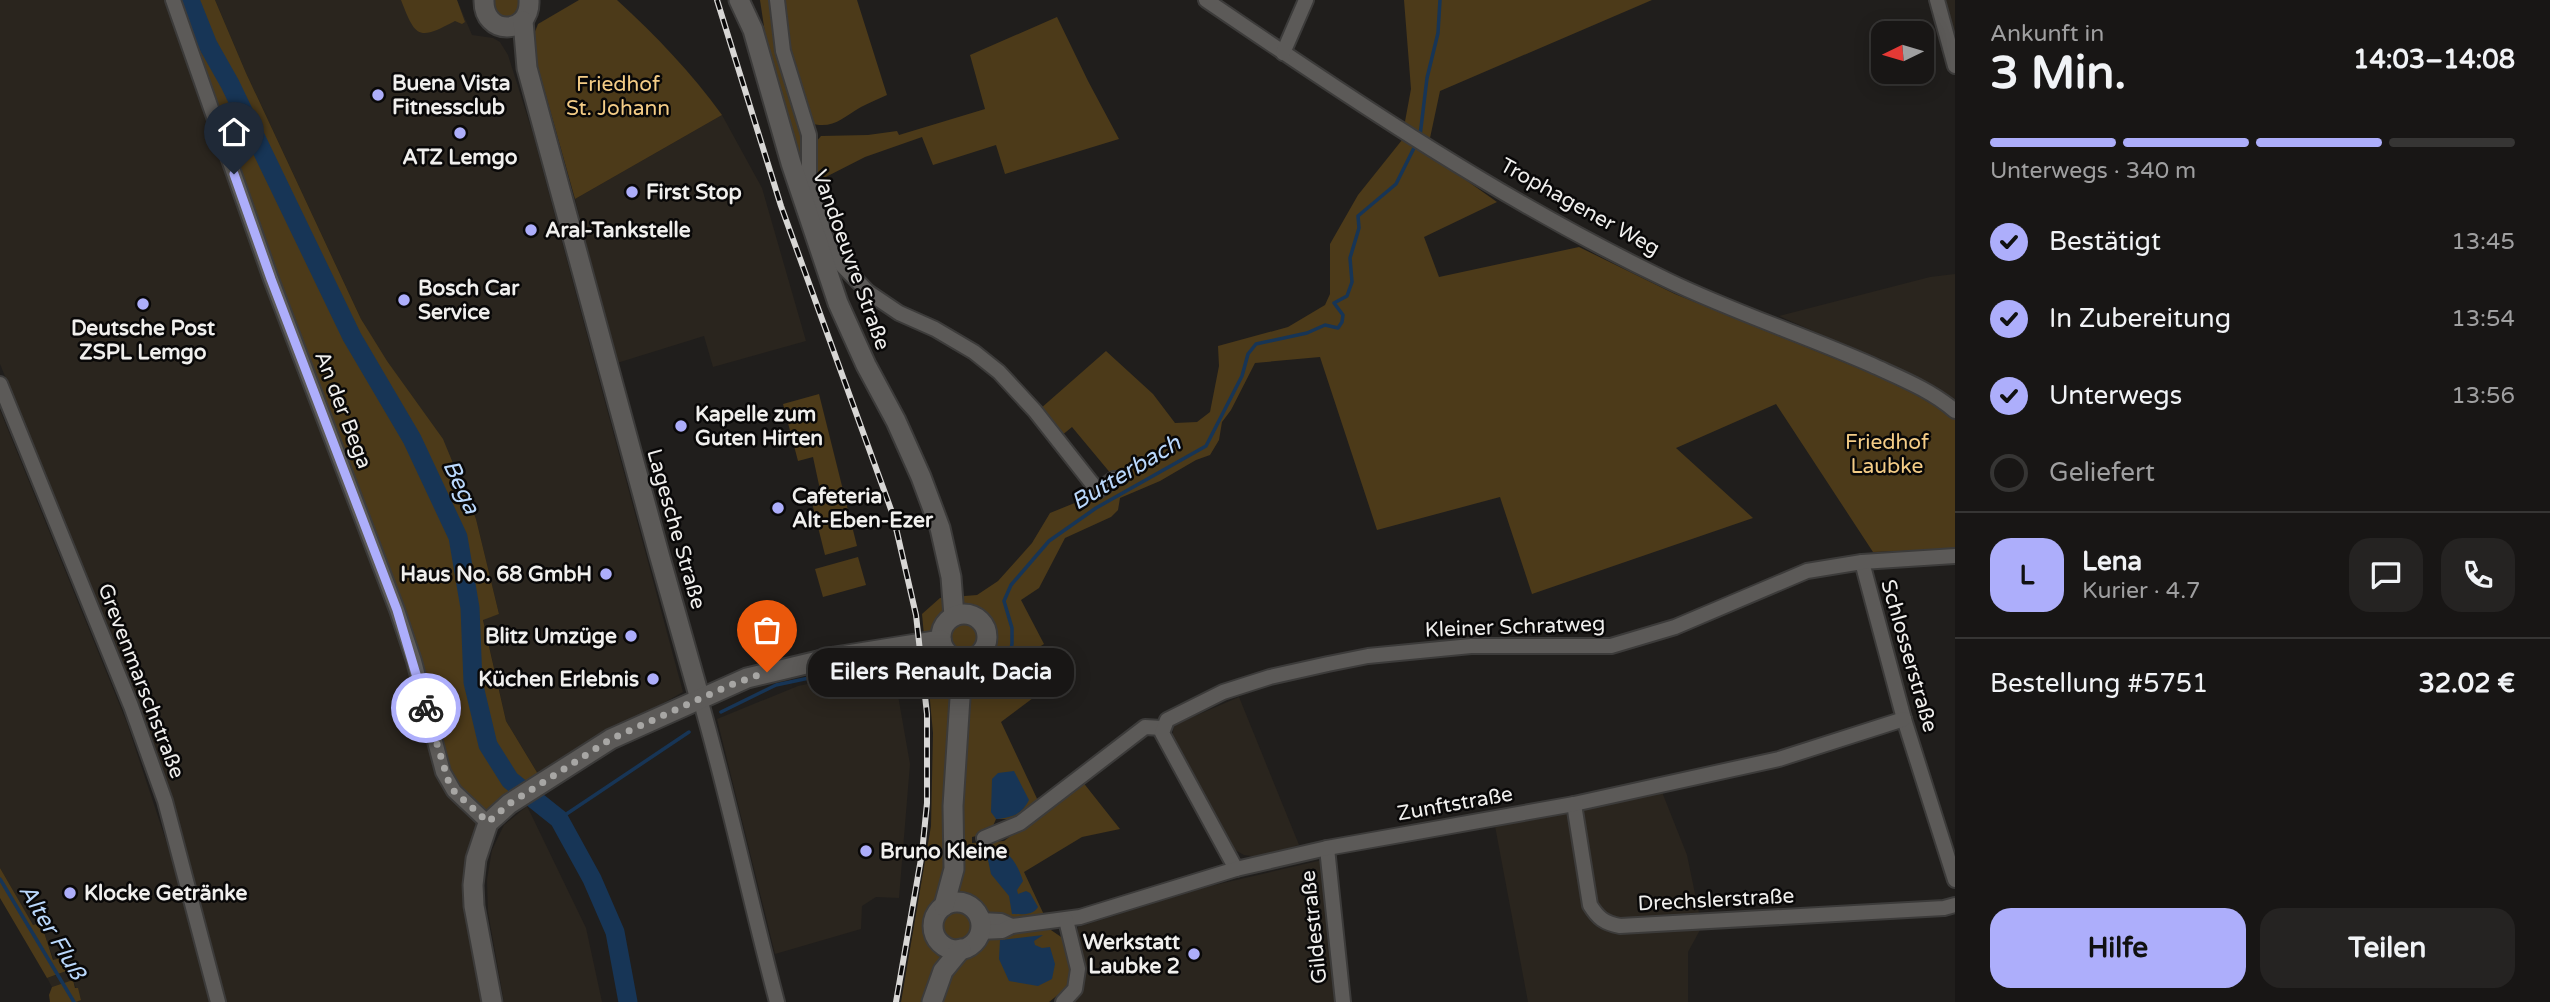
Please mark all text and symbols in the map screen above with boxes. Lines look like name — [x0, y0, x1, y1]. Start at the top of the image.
text: Ankunft in — [1990, 20, 2104, 48]
north arrow — [1871, 21, 1934, 84]
map controls — [1871, 21, 1934, 84]
text: 14:03–14:08 — [2353, 44, 2515, 75]
text: 3 Min. — [1990, 46, 2126, 101]
place label: Buena Vista Fitnessclub — [392, 71, 511, 120]
park label: Friedhof St. Johann — [566, 72, 670, 121]
marker: Buena Vista Fitnessclub — [370, 87, 386, 103]
pin — [204, 102, 264, 174]
icon: home — [215, 113, 253, 151]
marker: ATZ Lemgo — [452, 125, 468, 141]
place label: ATZ Lemgo — [402, 145, 518, 170]
street label: Trophagener Weg — [1496, 153, 1664, 261]
text: Unterwegs · 340 m — [1990, 157, 2196, 185]
street label: Vandoeuvre Straße — [807, 166, 895, 354]
place label: First Stop — [646, 180, 742, 205]
marker: First Stop — [624, 184, 640, 200]
place label: Aral-Tankstelle — [545, 218, 691, 243]
marker: Aral-Tankstelle — [523, 222, 539, 238]
icon: check — [1990, 223, 2028, 261]
text: Bestätigt — [2049, 226, 2161, 257]
text: 13:45 — [2451, 228, 2515, 256]
place label: Bosch Car Service — [418, 276, 520, 325]
marker: Bosch Car Service — [396, 292, 412, 308]
marker: Deutsche Post ZSPL Lemgo — [135, 296, 151, 312]
icon: check — [1990, 300, 2028, 338]
text: In Zubereitung — [2049, 303, 2231, 334]
text: 13:54 — [2451, 305, 2515, 333]
place label: Deutsche Post ZSPL Lemgo — [71, 316, 215, 365]
street label: An der Bega — [309, 348, 377, 472]
icon: check — [1990, 377, 2028, 415]
text: Unterwegs — [2049, 380, 2182, 411]
text: 13:56 — [2451, 382, 2515, 410]
place label: Kapelle zum Guten Hirten — [695, 402, 823, 451]
marker: Kapelle zum Guten Hirten — [673, 418, 689, 434]
water label: Butterbach — [1066, 429, 1187, 517]
park label: Friedhof Laubke — [1845, 430, 1929, 479]
street label: Lagesche Straße — [641, 446, 711, 612]
water label: Bega — [436, 456, 486, 519]
text: Geliefert — [2049, 457, 2155, 488]
place label: Cafeteria Alt-Eben-Ezer — [792, 484, 934, 533]
marker: Cafeteria Alt-Eben-Ezer — [770, 500, 786, 516]
button: chat — [2349, 538, 2423, 612]
button: phone — [2441, 538, 2515, 612]
text: Lena — [2082, 546, 2142, 577]
text: L — [2020, 560, 2034, 591]
place label: Haus No. 68 GmbH — [400, 562, 592, 587]
marker: Haus No. 68 GmbH — [598, 566, 614, 582]
street label: Schlosserstraße — [1875, 577, 1943, 735]
text: Kurier · 4.7 — [2082, 577, 2200, 605]
street label: Grevenmarschstraße — [92, 580, 190, 782]
pin — [737, 600, 797, 672]
icon: bag — [748, 611, 786, 649]
street label: Kleiner Schratweg — [1424, 611, 1606, 643]
place label: Blitz Umzüge — [485, 624, 617, 649]
marker: Blitz Umzüge — [623, 628, 639, 644]
callout: Eilers Renault, Dacia — [809, 648, 1075, 696]
text: Eilers Renault, Dacia — [830, 658, 1052, 686]
place label: Küchen Erlebnis — [478, 667, 639, 692]
text: Bestellung #5751 — [1990, 668, 2208, 699]
text: 32.02 € — [2418, 668, 2515, 699]
marker: Küchen Erlebnis — [645, 671, 661, 687]
courier — [391, 673, 461, 743]
icon: bike — [407, 689, 445, 727]
street label: Zunftstraße — [1395, 782, 1515, 826]
place label: Bruno Kleine — [880, 839, 1007, 864]
marker: Bruno Kleine — [858, 843, 874, 859]
street label: Gildestraße — [1296, 869, 1332, 985]
water label: Alter Fluß — [13, 879, 93, 987]
place label: Klocke Getränke — [84, 881, 248, 906]
street label: Drechslerstraße — [1637, 883, 1795, 917]
marker: Klocke Getränke — [62, 885, 78, 901]
button: Hilfe — [1990, 908, 2246, 988]
button: Teilen — [2260, 908, 2515, 988]
place label: Werkstatt Laubke 2 — [1083, 930, 1180, 979]
marker: Werkstatt Laubke 2 — [1186, 946, 1202, 962]

